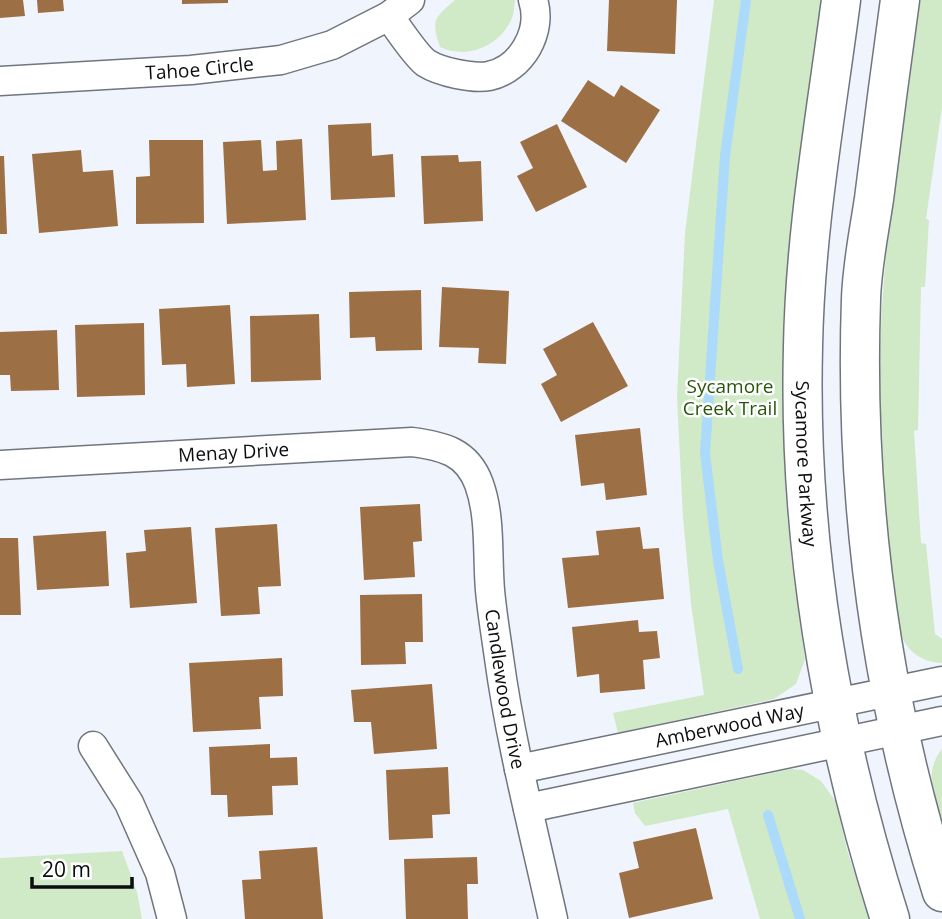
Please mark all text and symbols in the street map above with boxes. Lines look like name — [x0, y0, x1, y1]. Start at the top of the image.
street label: Tahoe Circle — [145, 50, 255, 86]
park label: Sycamore Creek Trail — [683, 373, 777, 421]
street label: Sycamore Parkway — [790, 380, 824, 548]
street label: Menay Drive — [178, 436, 290, 468]
street label: Candlewood Drive — [479, 607, 532, 771]
street label: Amberwood Way — [653, 697, 807, 753]
scale bar — [32, 846, 131, 890]
text: 20 m — [42, 855, 91, 883]

